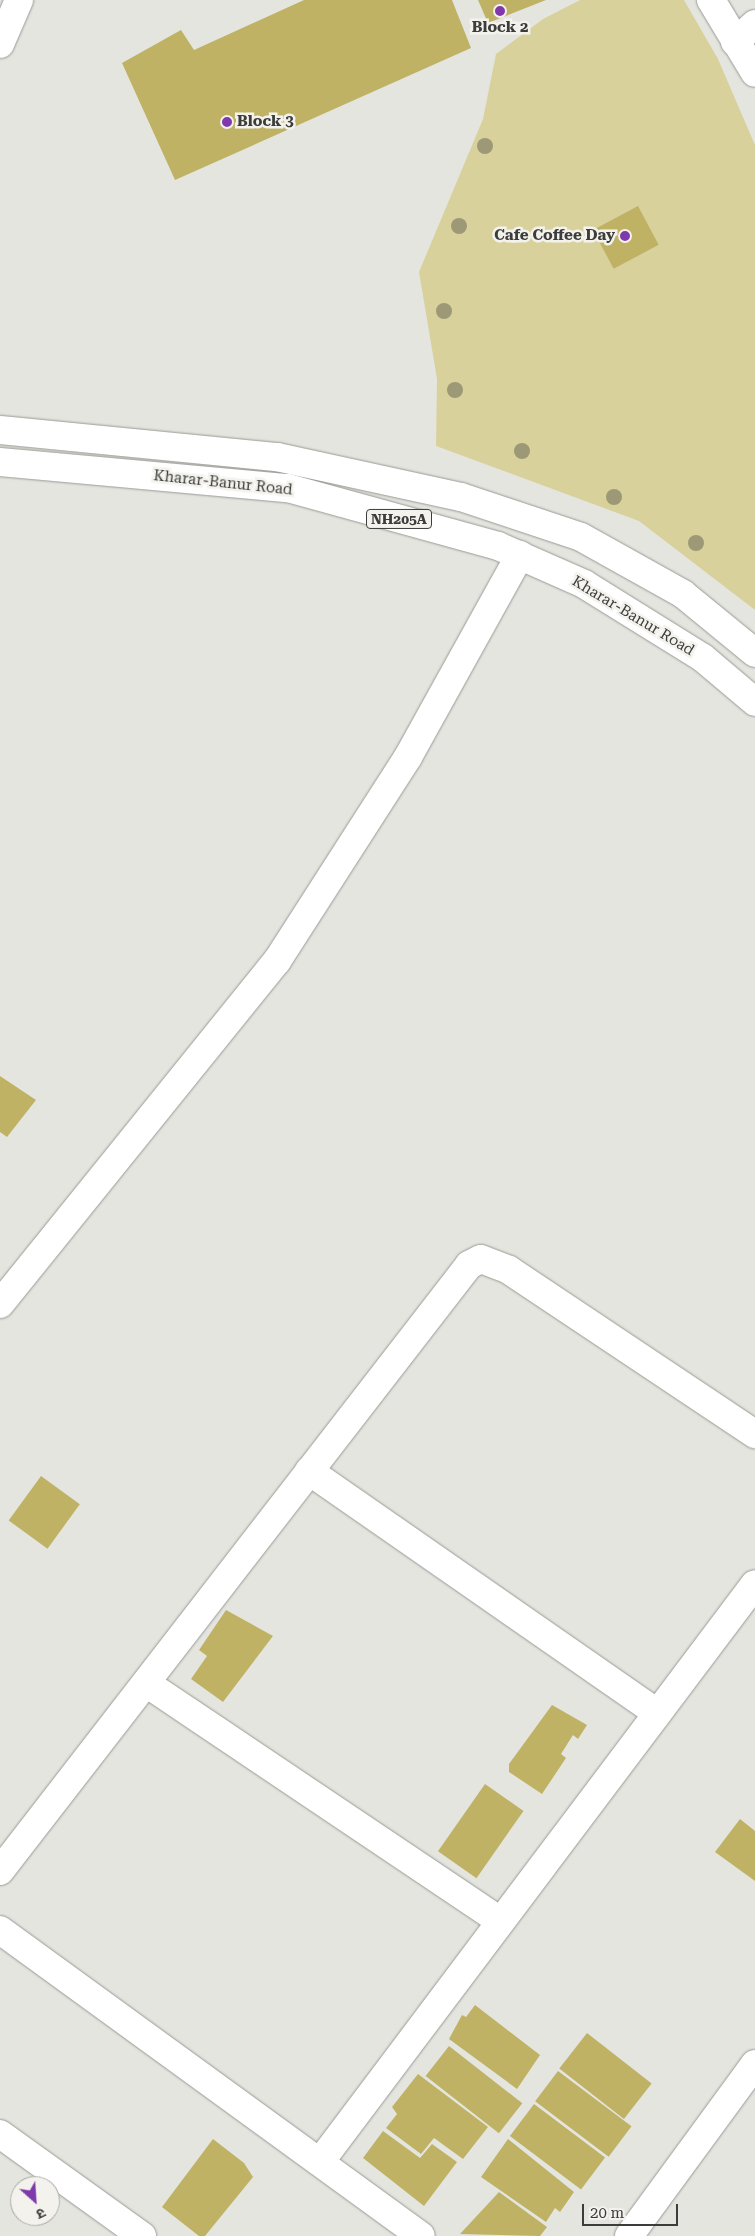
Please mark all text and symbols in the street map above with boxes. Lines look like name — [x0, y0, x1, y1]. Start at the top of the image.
marker: Block 2 — [494, 5, 506, 17]
place label: Block 2 — [472, 19, 528, 37]
place label: Block 3 — [237, 113, 294, 131]
marker: Block 3 — [221, 116, 233, 128]
place label: Cafe Coffee Day — [494, 227, 615, 245]
marker: Cafe Coffee Day — [619, 230, 631, 242]
street label: Kharar-Banur Road — [153, 467, 293, 499]
road number: NH205A — [365, 508, 433, 530]
street label: Kharar-Banur Road — [569, 572, 697, 660]
north arrow — [10, 2176, 60, 2226]
scale bar — [585, 2194, 681, 2226]
text: 20 m — [590, 2204, 624, 2222]
text: उ — [34, 2205, 48, 2223]

